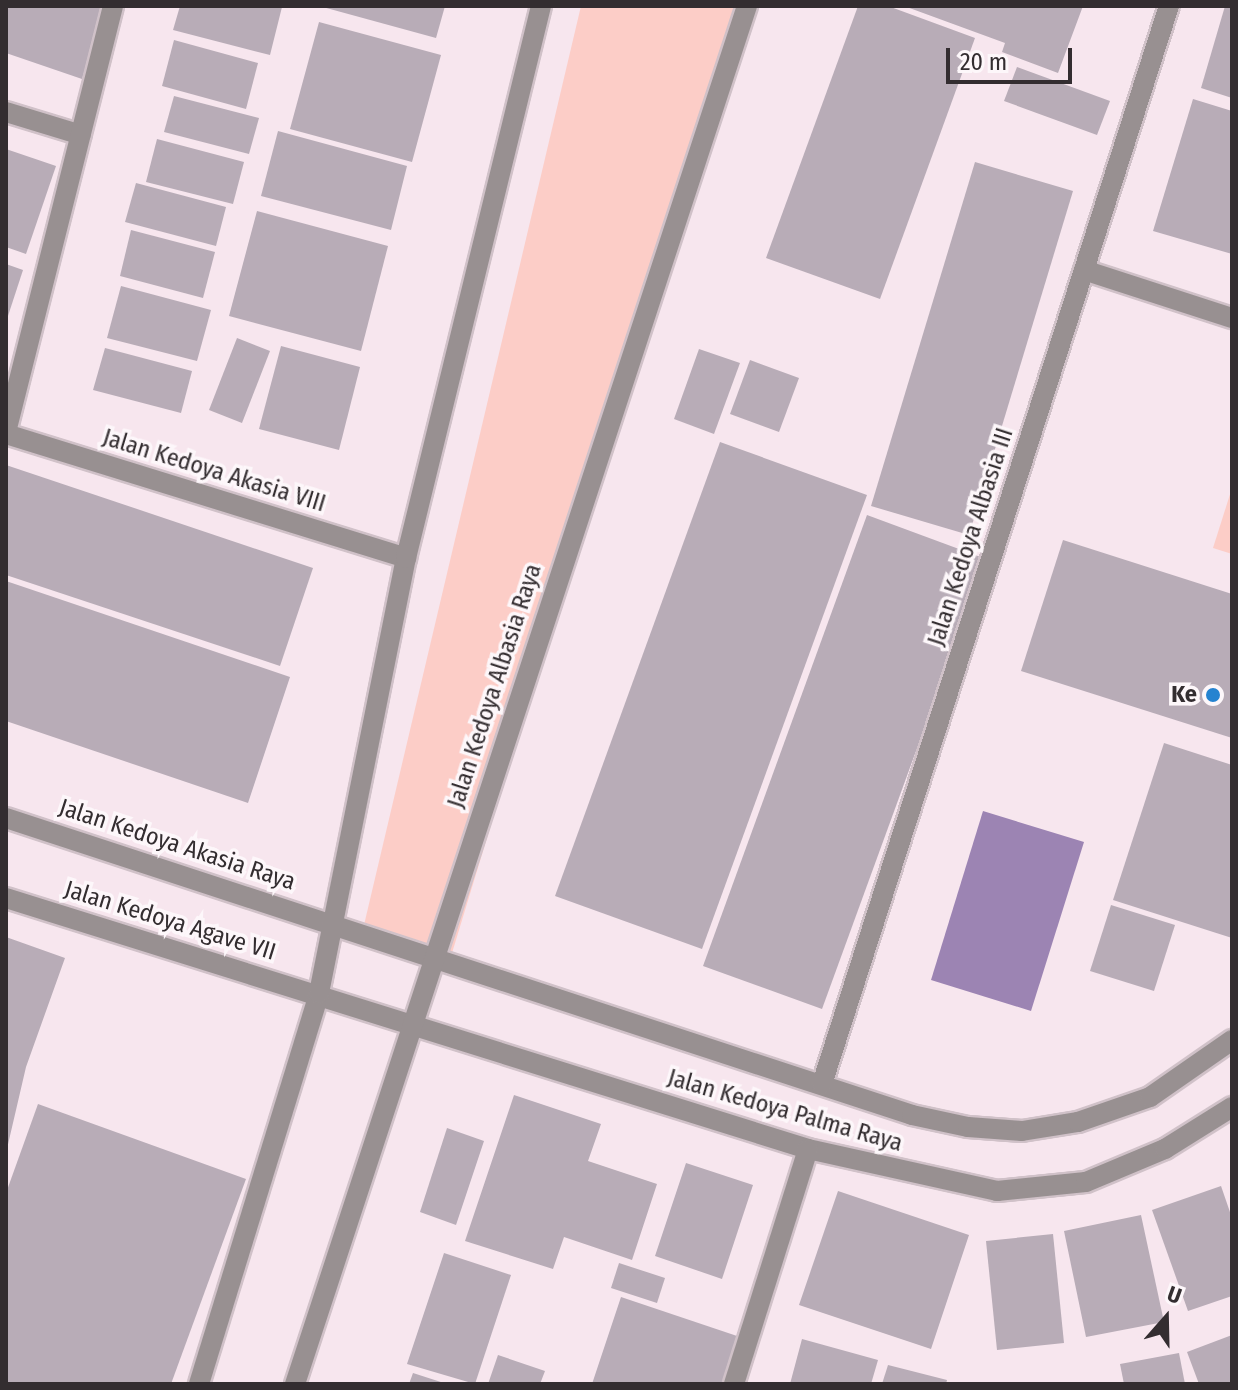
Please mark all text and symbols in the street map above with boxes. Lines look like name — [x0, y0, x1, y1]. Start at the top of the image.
scale bar — [950, 32, 1076, 82]
text: 20 m — [960, 48, 1007, 76]
street label: Jalan Kedoya Akasia VIII — [99, 423, 329, 519]
street label: Jalan Kedoya Albasia III — [922, 424, 1020, 650]
street label: Jalan Kedoya Albasia Raya — [442, 560, 548, 812]
place label: Ke — [1171, 681, 1197, 709]
marker: Ke — [1204, 686, 1222, 704]
street label: Jalan Kedoya Akasia Raya — [55, 793, 299, 897]
street label: Jalan Kedoya Agave VII — [61, 875, 279, 967]
street label: Jalan Kedoya Palma Raya — [664, 1064, 906, 1158]
north arrow — [1126, 1278, 1206, 1358]
text: U — [1164, 1280, 1185, 1310]

